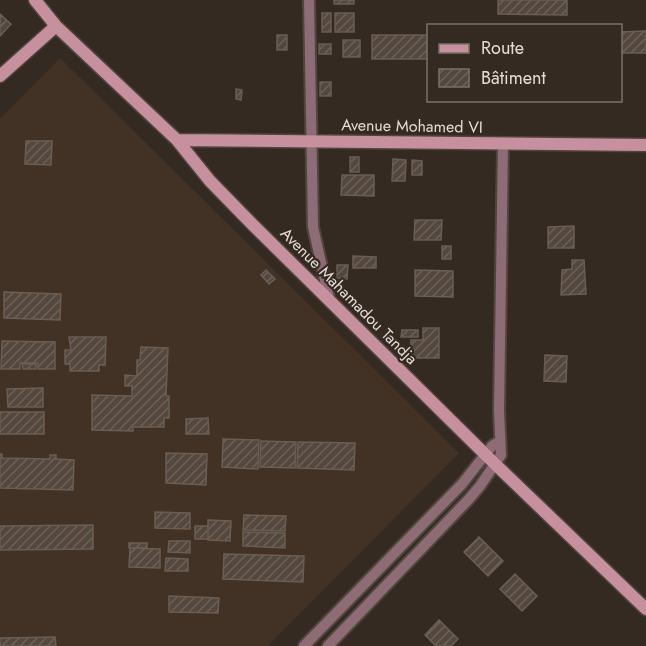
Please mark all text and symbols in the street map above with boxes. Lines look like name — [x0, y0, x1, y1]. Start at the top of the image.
legend — [427, 24, 622, 102]
text: Route — [481, 35, 524, 61]
text: Bâtiment — [481, 65, 547, 91]
street label: Avenue Mohamed VI — [341, 113, 483, 139]
street label: Avenue Mahamadou Tandja — [275, 222, 423, 370]

